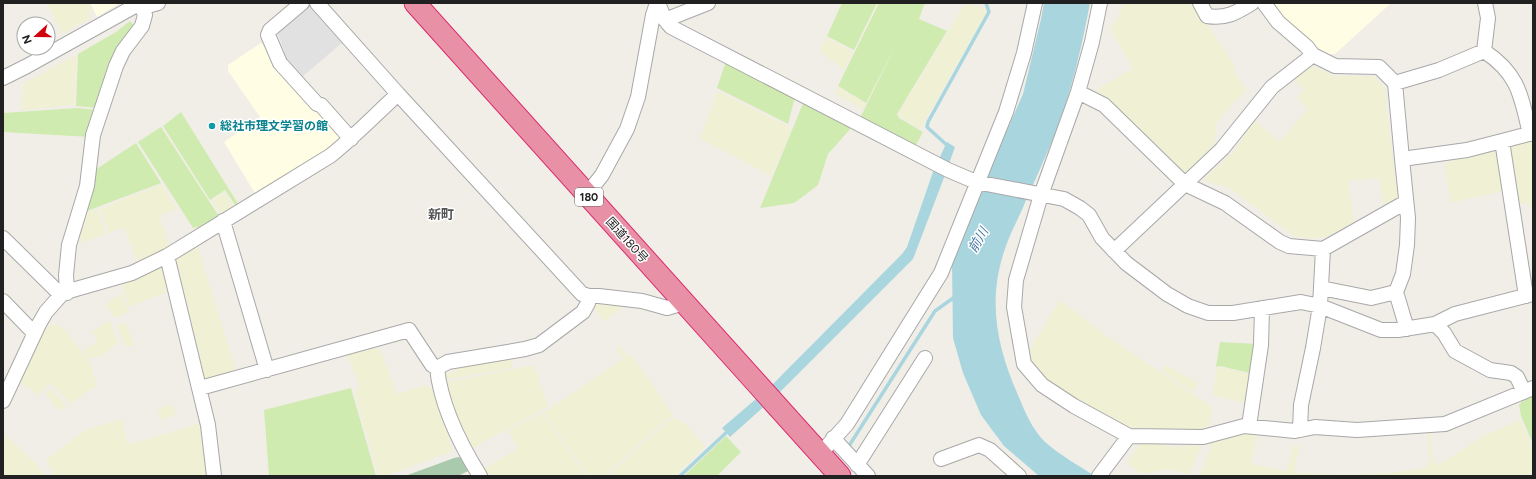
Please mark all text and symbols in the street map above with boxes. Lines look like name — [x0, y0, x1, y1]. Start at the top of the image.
north arrow — [16, 16, 56, 56]
text: N — [20, 33, 35, 46]
place label: 総社市理文学習の館 — [220, 119, 328, 133]
marker: 総社市理文学習の館 — [207, 121, 217, 131]
road number: 180 — [575, 188, 603, 206]
district label: 新町 — [428, 207, 454, 222]
street label: 国道180号 — [603, 214, 651, 266]
water label: 前川 — [965, 223, 992, 255]

